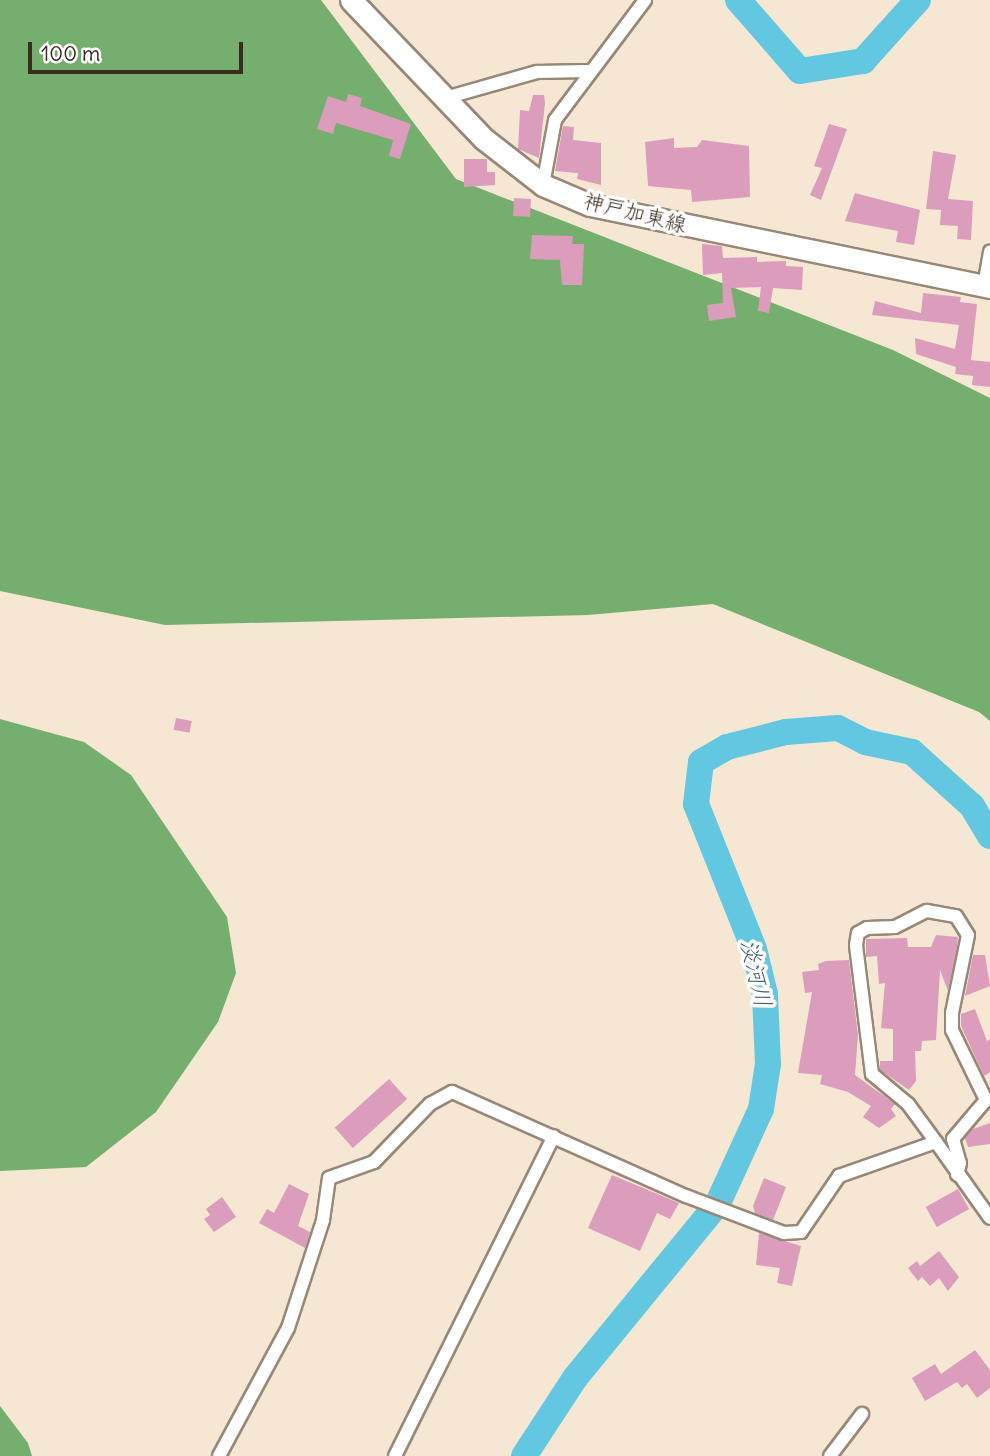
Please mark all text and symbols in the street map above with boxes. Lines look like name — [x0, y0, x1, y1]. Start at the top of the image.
scale bar — [32, 28, 247, 72]
text: 100 m — [41, 40, 100, 67]
street label: 神戸加東線 — [581, 188, 689, 238]
water label: 淡河川 — [735, 936, 777, 1010]

